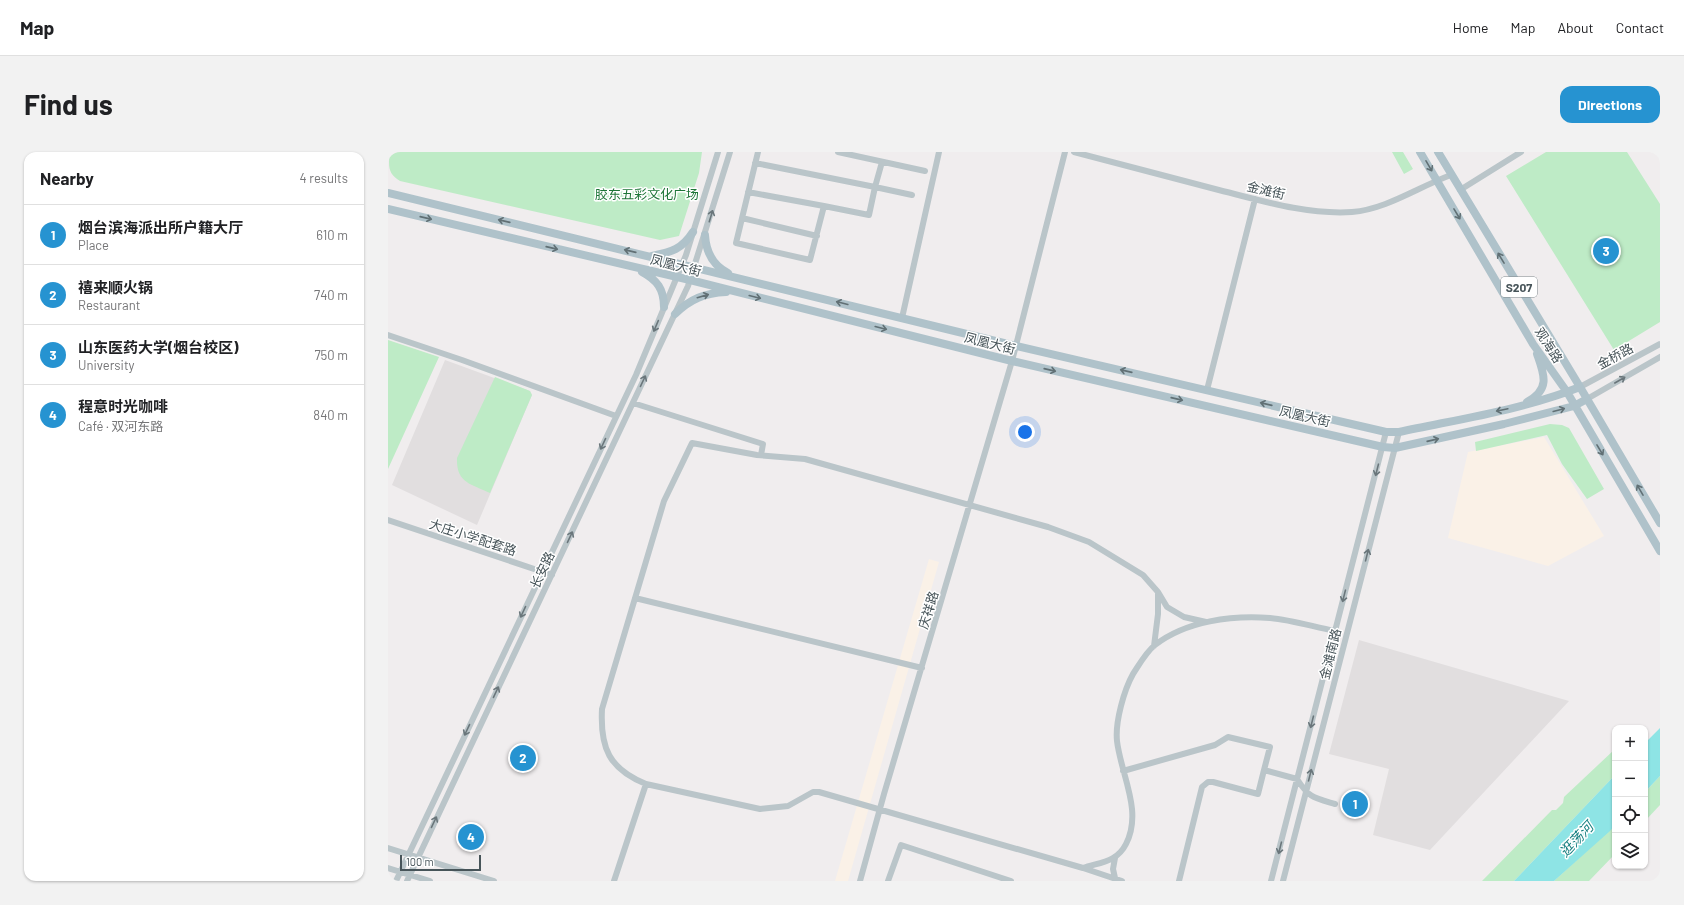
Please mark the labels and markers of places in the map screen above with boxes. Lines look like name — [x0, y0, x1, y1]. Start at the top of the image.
pin: 3 — [1593, 236, 1619, 266]
pin: 2 — [510, 743, 536, 773]
pin: 1 — [1342, 789, 1368, 819]
pin: 4 — [458, 822, 484, 852]

